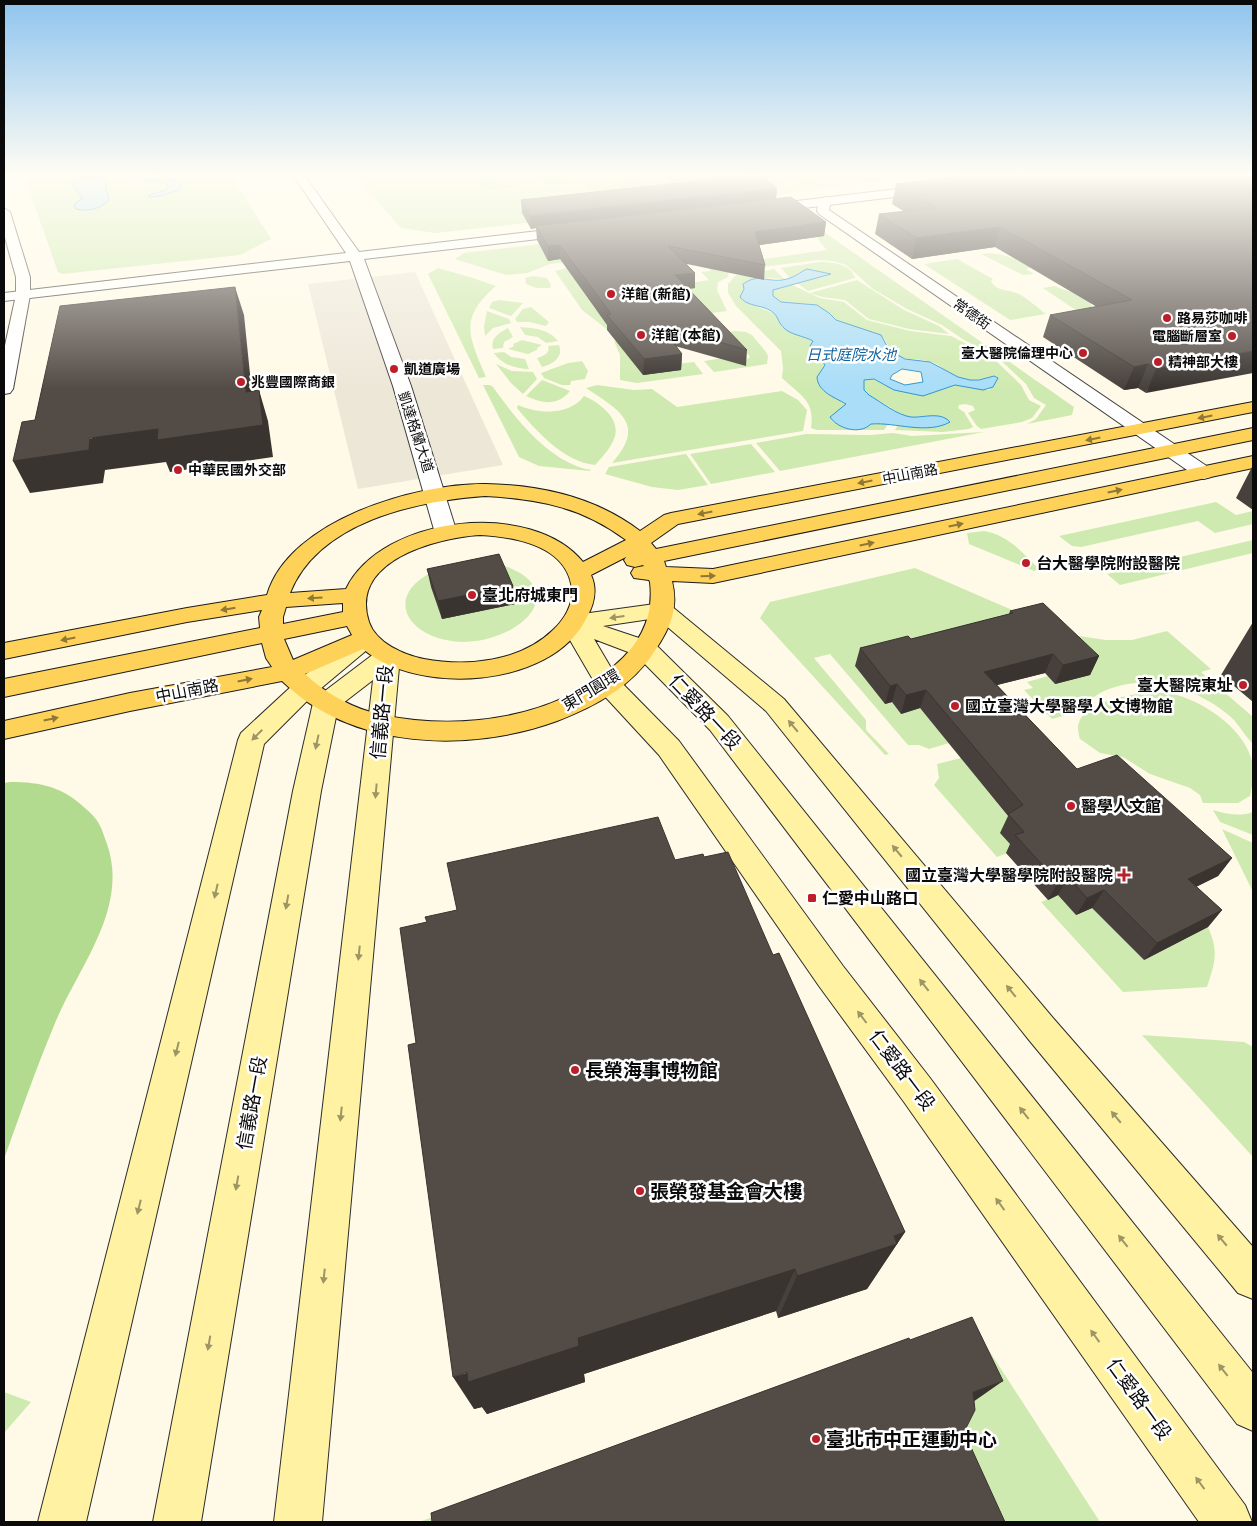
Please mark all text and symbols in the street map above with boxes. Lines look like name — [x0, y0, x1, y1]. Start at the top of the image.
place label: 洋館 (新館) — [621, 286, 691, 302]
marker: 洋館 (新館) — [605, 288, 617, 300]
street label: 常德街 — [950, 295, 994, 333]
place label: 路易莎咖啡 — [1177, 310, 1248, 326]
marker: 路易莎咖啡 — [1161, 312, 1173, 324]
place label: 洋館 (本館) — [651, 327, 721, 343]
place label: 電腦斷層室 — [1152, 328, 1222, 344]
marker: 洋館 (本館) — [635, 329, 647, 341]
marker: 電腦斷層室 — [1226, 330, 1238, 342]
place label: 臺大醫院倫理中心 — [961, 345, 1073, 361]
water label: 日式庭院水池 — [806, 346, 898, 364]
marker: 臺大醫院倫理中心 — [1077, 347, 1089, 359]
place label: 精神部大樓 — [1168, 354, 1238, 370]
marker: 精神部大樓 — [1152, 356, 1164, 368]
place label: 凱道廣場 — [404, 361, 460, 377]
marker: 凱道廣場 — [388, 363, 400, 375]
place label: 兆豐國際商銀 — [251, 374, 335, 390]
marker: 兆豐國際商銀 — [235, 376, 247, 388]
street label: 凱達格蘭大道 — [395, 390, 437, 474]
one-way arrow — [1198, 413, 1213, 421]
one-way arrow — [1085, 435, 1101, 443]
street label: 中山南路 — [881, 461, 939, 487]
place label: 中華民國外交部 — [188, 462, 286, 478]
marker: 中華民國外交部 — [172, 464, 184, 476]
one-way arrow — [856, 479, 872, 487]
one-way arrow — [1107, 487, 1123, 495]
one-way arrow — [697, 509, 713, 517]
one-way arrow — [948, 521, 963, 529]
one-way arrow — [859, 539, 875, 547]
place label: 台大醫學院附設醫院 — [1036, 554, 1180, 573]
marker: 台大醫學院附設醫院 — [1020, 557, 1032, 569]
one-way arrow — [700, 571, 716, 579]
place label: 臺北府城東門 — [482, 586, 578, 605]
marker: 臺北府城東門 — [466, 589, 478, 601]
one-way arrow — [307, 595, 323, 603]
one-way arrow — [220, 605, 236, 613]
one-way arrow — [609, 613, 625, 621]
one-way arrow — [60, 635, 76, 643]
street label: 信義路一段 — [366, 664, 398, 760]
street label: 東門圓環 — [559, 665, 623, 715]
street label: 仁愛路一段 — [664, 669, 746, 755]
street label: 中山南路 — [154, 676, 220, 706]
one-way arrow — [237, 676, 252, 684]
place label: 臺大醫院東址 — [1137, 676, 1233, 695]
marker: 臺大醫院東址 — [1237, 679, 1249, 691]
place label: 國立臺灣大學醫學人文博物館 — [965, 697, 1173, 716]
marker: 國立臺灣大學醫學人文博物館 — [949, 700, 961, 712]
one-way arrow — [44, 715, 59, 723]
one-way arrow — [788, 720, 799, 733]
one-way arrow — [251, 729, 263, 741]
one-way arrow — [313, 735, 321, 751]
one-way arrow — [371, 784, 379, 800]
place label: 醫學人文館 — [1081, 797, 1161, 816]
marker: 醫學人文館 — [1065, 800, 1077, 812]
one-way arrow — [892, 845, 903, 857]
place label: 國立臺灣大學醫學院附設醫院 — [905, 866, 1113, 885]
marker: 國立臺灣大學醫學院附設醫院 — [1117, 868, 1131, 882]
one-way arrow — [212, 883, 220, 898]
place label: 仁愛中山路口 — [822, 889, 918, 908]
marker: 仁愛中山路口 — [806, 892, 818, 904]
one-way arrow — [283, 894, 291, 910]
one-way arrow — [355, 945, 363, 961]
one-way arrow — [918, 979, 929, 992]
one-way arrow — [1005, 985, 1016, 998]
one-way arrow — [857, 1010, 867, 1024]
street label: 仁愛路一段 — [864, 1025, 940, 1115]
one-way arrow — [173, 1041, 181, 1056]
street label: 信義路一段 — [232, 1054, 272, 1152]
place label: 長榮海事博物館 — [585, 1059, 718, 1082]
marker: 長榮海事博物館 — [569, 1064, 581, 1076]
one-way arrow — [337, 1107, 345, 1123]
one-way arrow — [1018, 1107, 1029, 1120]
one-way arrow — [1111, 1110, 1122, 1123]
one-way arrow — [233, 1175, 241, 1191]
place label: 張榮發基金會大樓 — [650, 1180, 802, 1203]
marker: 張榮發基金會大樓 — [634, 1185, 646, 1197]
one-way arrow — [995, 1198, 1005, 1211]
one-way arrow — [135, 1199, 143, 1214]
one-way arrow — [1216, 1234, 1227, 1247]
one-way arrow — [1118, 1235, 1129, 1248]
one-way arrow — [320, 1268, 328, 1284]
one-way arrow — [1090, 1330, 1100, 1343]
one-way arrow — [205, 1335, 213, 1350]
street label: 仁愛路一段 — [1102, 1354, 1176, 1444]
one-way arrow — [1218, 1363, 1229, 1376]
place label: 臺北市中正運動中心 — [826, 1428, 997, 1451]
marker: 臺北市中正運動中心 — [810, 1433, 822, 1445]
one-way arrow — [1194, 1477, 1205, 1490]

